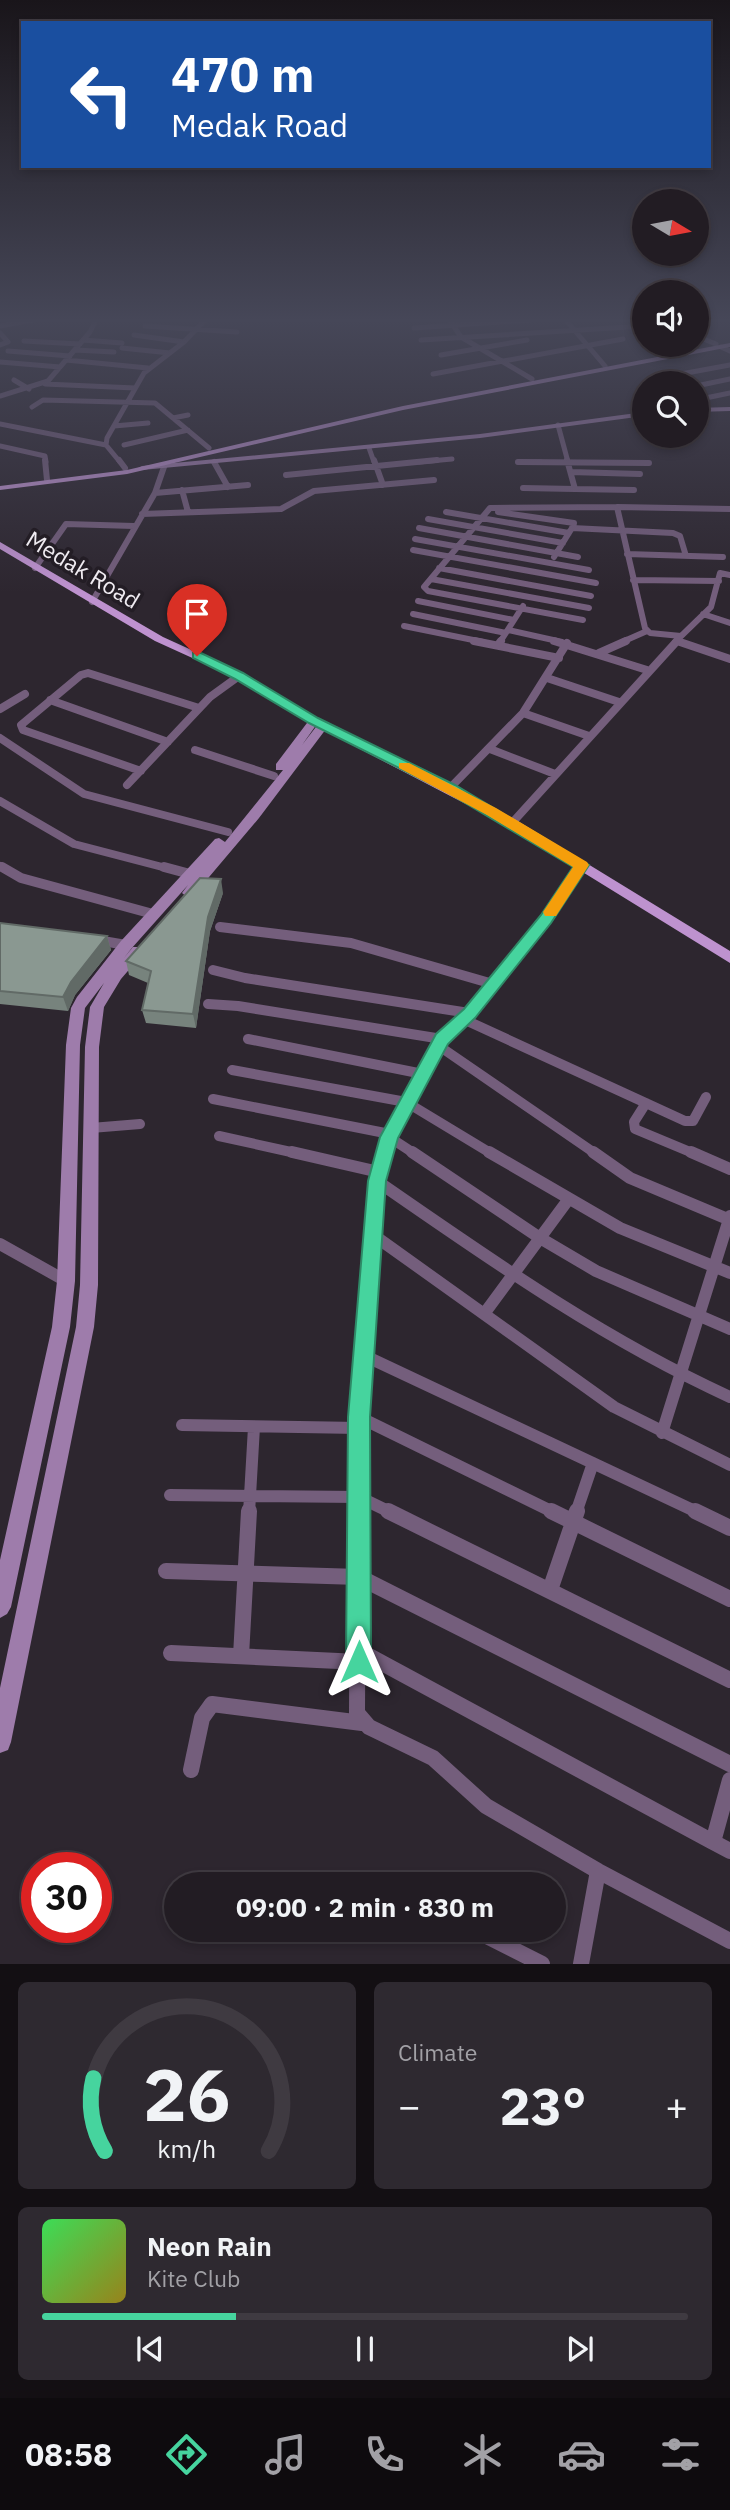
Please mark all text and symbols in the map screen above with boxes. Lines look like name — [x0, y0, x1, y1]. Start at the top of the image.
text: 470 m — [171, 42, 315, 105]
icon: left — [56, 49, 147, 140]
text: Medak Road — [171, 104, 348, 146]
north arrow — [632, 189, 709, 266]
map controls — [632, 189, 709, 448]
button: sound — [632, 280, 709, 357]
button: search — [632, 371, 709, 448]
street label: Medak Road — [21, 523, 146, 615]
pin — [167, 584, 227, 656]
icon: arrive — [178, 595, 216, 633]
position arrow — [322, 1625, 396, 1699]
speed limit sign: 30 — [21, 1852, 112, 1943]
text: 09:00 · 2 min · 830 m — [236, 1890, 494, 1924]
text: Climate — [398, 2037, 477, 2067]
text: 26 — [143, 2047, 231, 2142]
text: 23° — [500, 2072, 586, 2139]
text: − — [398, 2081, 421, 2130]
text: + — [665, 2081, 688, 2130]
text: km/h — [158, 2132, 216, 2165]
text: Neon Rain — [147, 2229, 272, 2263]
text: Kite Club — [147, 2263, 240, 2293]
icon: previous — [131, 2330, 169, 2368]
icon: pause — [346, 2330, 384, 2368]
icon: next — [561, 2330, 599, 2368]
icon: directions — [162, 2430, 211, 2479]
icon: music — [261, 2430, 310, 2479]
icon: phone — [360, 2430, 409, 2479]
icon: climate — [458, 2430, 507, 2479]
icon: car — [557, 2430, 606, 2479]
icon: filters — [656, 2430, 705, 2479]
text: 08:58 — [25, 2433, 112, 2475]

